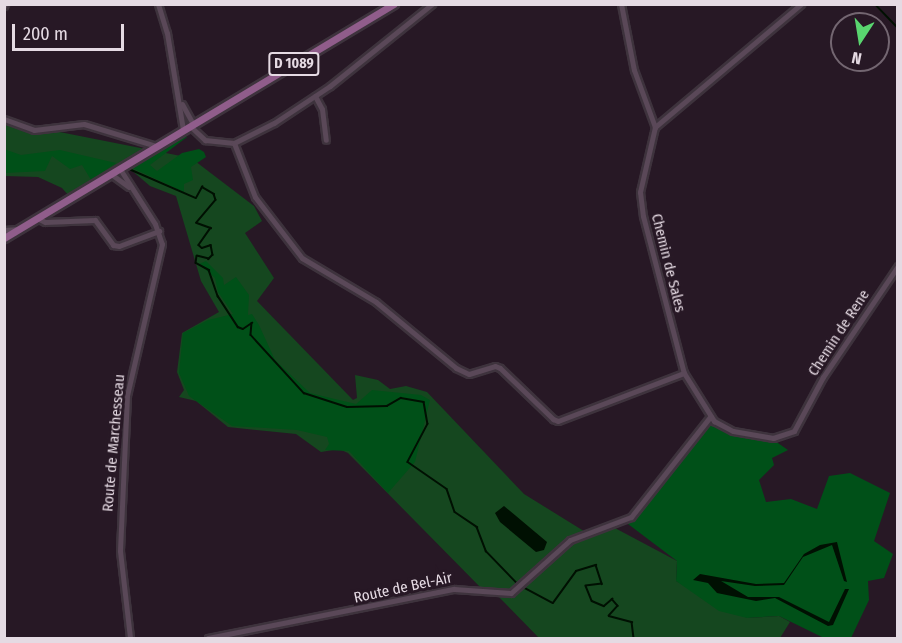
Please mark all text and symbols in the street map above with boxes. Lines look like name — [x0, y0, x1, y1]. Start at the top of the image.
scale bar — [15, 12, 128, 50]
north arrow — [830, 12, 890, 72]
text: 200 m — [23, 23, 68, 45]
text: N — [850, 48, 863, 68]
road number: D 1089 — [267, 53, 321, 75]
street label: Chemin de Sales — [647, 212, 689, 314]
street label: Chemin de Rene — [804, 287, 874, 379]
street label: Route de Marchesseau — [99, 373, 129, 513]
street label: Route de Bel-Air — [352, 569, 454, 607]

